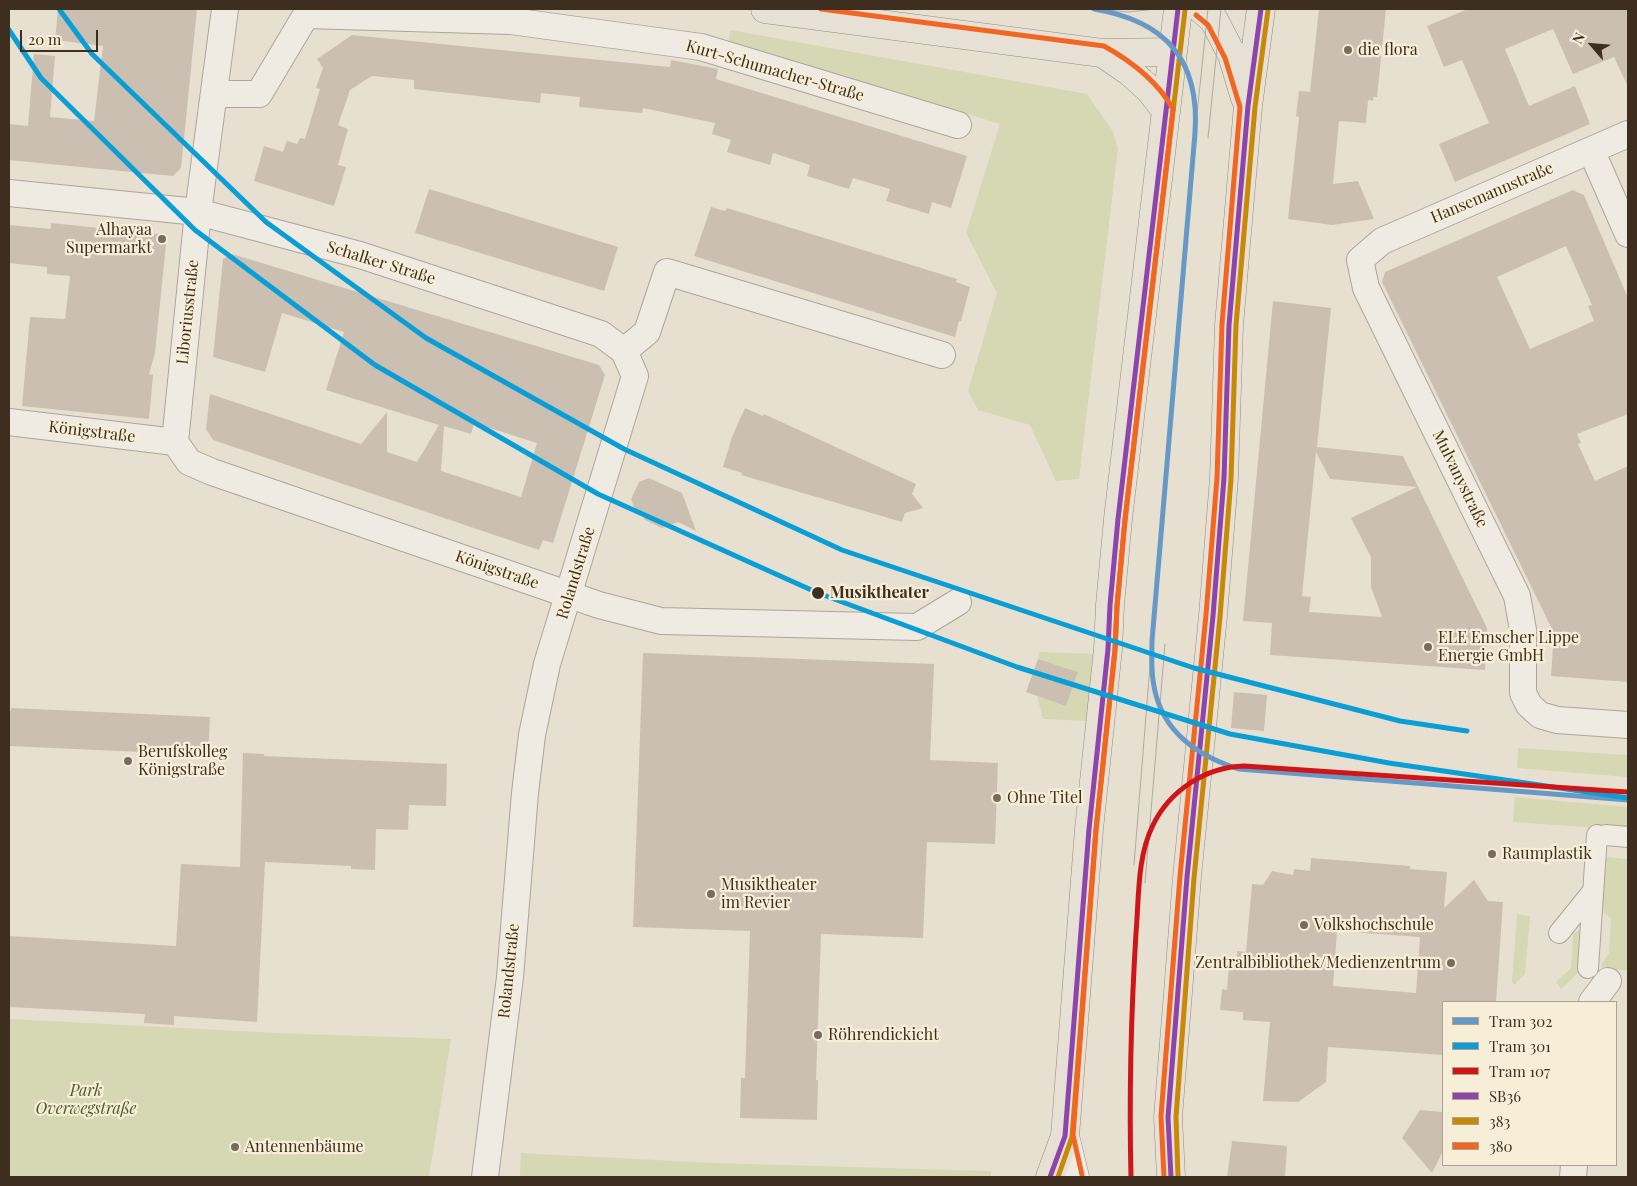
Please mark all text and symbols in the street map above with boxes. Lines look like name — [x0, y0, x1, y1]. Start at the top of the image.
scale bar — [22, 20, 100, 52]
north arrow — [1567, 20, 1617, 70]
text: 20 m — [28, 29, 61, 49]
text: N — [1567, 29, 1589, 47]
street label: Kurt-Schumacher-Straße — [684, 36, 866, 106]
place label: die flora — [1358, 40, 1418, 60]
marker: die flora — [1342, 44, 1354, 56]
street label: Hansemannstraße — [1428, 158, 1556, 228]
place label: Alhayaa Supermarkt — [66, 220, 152, 258]
marker: Alhayaa Supermarkt — [156, 233, 168, 245]
street label: Schalker Straße — [324, 237, 438, 289]
street label: Liboriusstraße — [173, 259, 203, 365]
street label: Königstraße — [48, 417, 136, 447]
street label: Mulvanystraße — [1428, 427, 1492, 531]
street label: Rolandstraße — [553, 524, 599, 622]
street label: Königstraße — [453, 547, 541, 593]
place label: Musiktheater — [830, 583, 929, 603]
marker: Musiktheater — [810, 585, 826, 601]
place label: ELE Emscher Lippe Energie GmbH — [1438, 628, 1579, 666]
marker: ELE Emscher Lippe Energie GmbH — [1422, 641, 1434, 653]
place label: Berufskolleg Königstraße — [138, 742, 227, 780]
marker: Berufskolleg Königstraße — [122, 755, 134, 767]
place label: Ohne Titel — [1007, 788, 1083, 808]
marker: Ohne Titel — [991, 792, 1003, 804]
place label: Raumplastik — [1502, 844, 1592, 864]
marker: Raumplastik — [1486, 848, 1498, 860]
place label: Musiktheater im Revier — [721, 875, 817, 913]
marker: Musiktheater im Revier — [705, 888, 717, 900]
place label: Volkshochschule — [1314, 915, 1434, 935]
marker: Volkshochschule — [1298, 919, 1310, 931]
street label: Rolandstraße — [494, 922, 524, 1020]
place label: Zentralbibliothek/Medienzentrum — [1195, 953, 1441, 973]
marker: Zentralbibliothek/Medienzentrum — [1445, 957, 1457, 969]
legend — [1442, 1001, 1617, 1166]
text: Tram 302 — [1489, 1011, 1552, 1031]
place label: Röhrendickicht — [828, 1025, 939, 1045]
marker: Röhrendickicht — [812, 1029, 824, 1041]
text: Tram 301 — [1489, 1036, 1551, 1056]
text: Tram 107 — [1489, 1061, 1550, 1081]
park label: Park Overwegstraße — [36, 1081, 136, 1119]
text: SB36 — [1489, 1086, 1521, 1106]
text: 383 — [1489, 1111, 1510, 1131]
text: 380 — [1489, 1136, 1513, 1156]
place label: Antennenbäume — [245, 1137, 364, 1157]
marker: Antennenbäume — [229, 1141, 241, 1153]

